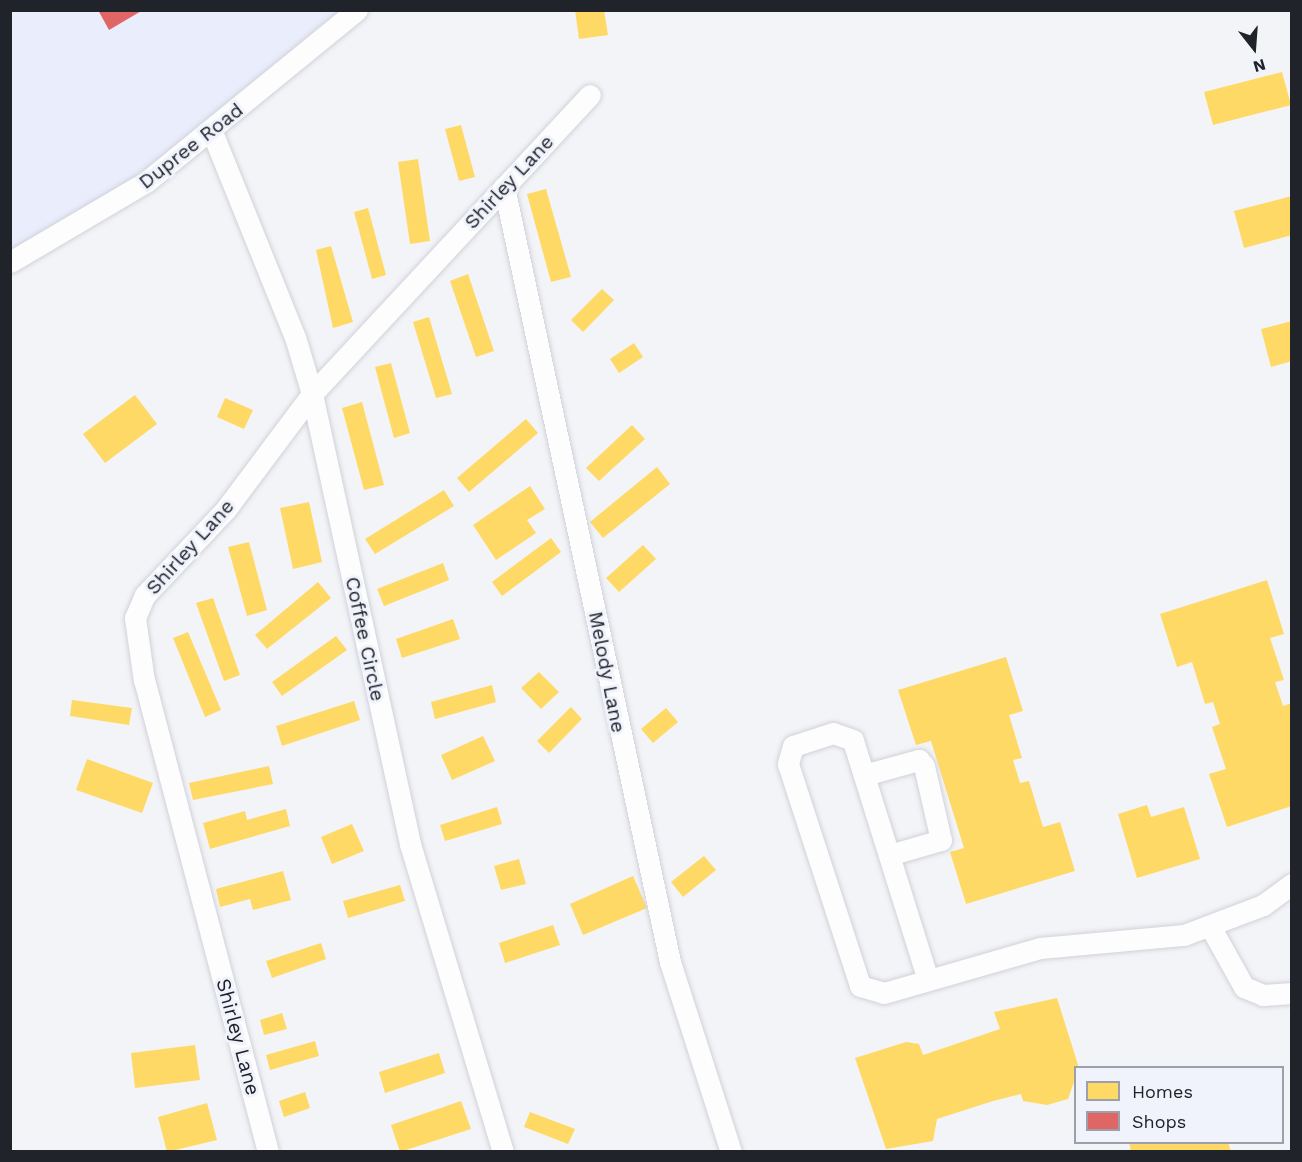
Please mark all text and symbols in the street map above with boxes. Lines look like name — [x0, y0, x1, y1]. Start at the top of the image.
north arrow — [1224, 18, 1284, 78]
text: N — [1251, 55, 1268, 77]
street label: Dupree Road — [134, 98, 248, 194]
street label: Shirley Lane — [459, 130, 559, 234]
street label: Shirley Lane — [141, 494, 239, 600]
street label: Coffee Circle — [340, 575, 390, 703]
street label: Melody Lane — [583, 609, 631, 735]
street label: Shirley Lane — [211, 976, 265, 1098]
legend — [1074, 1066, 1284, 1144]
text: Homes — [1132, 1081, 1193, 1102]
text: Shops — [1132, 1111, 1186, 1132]

